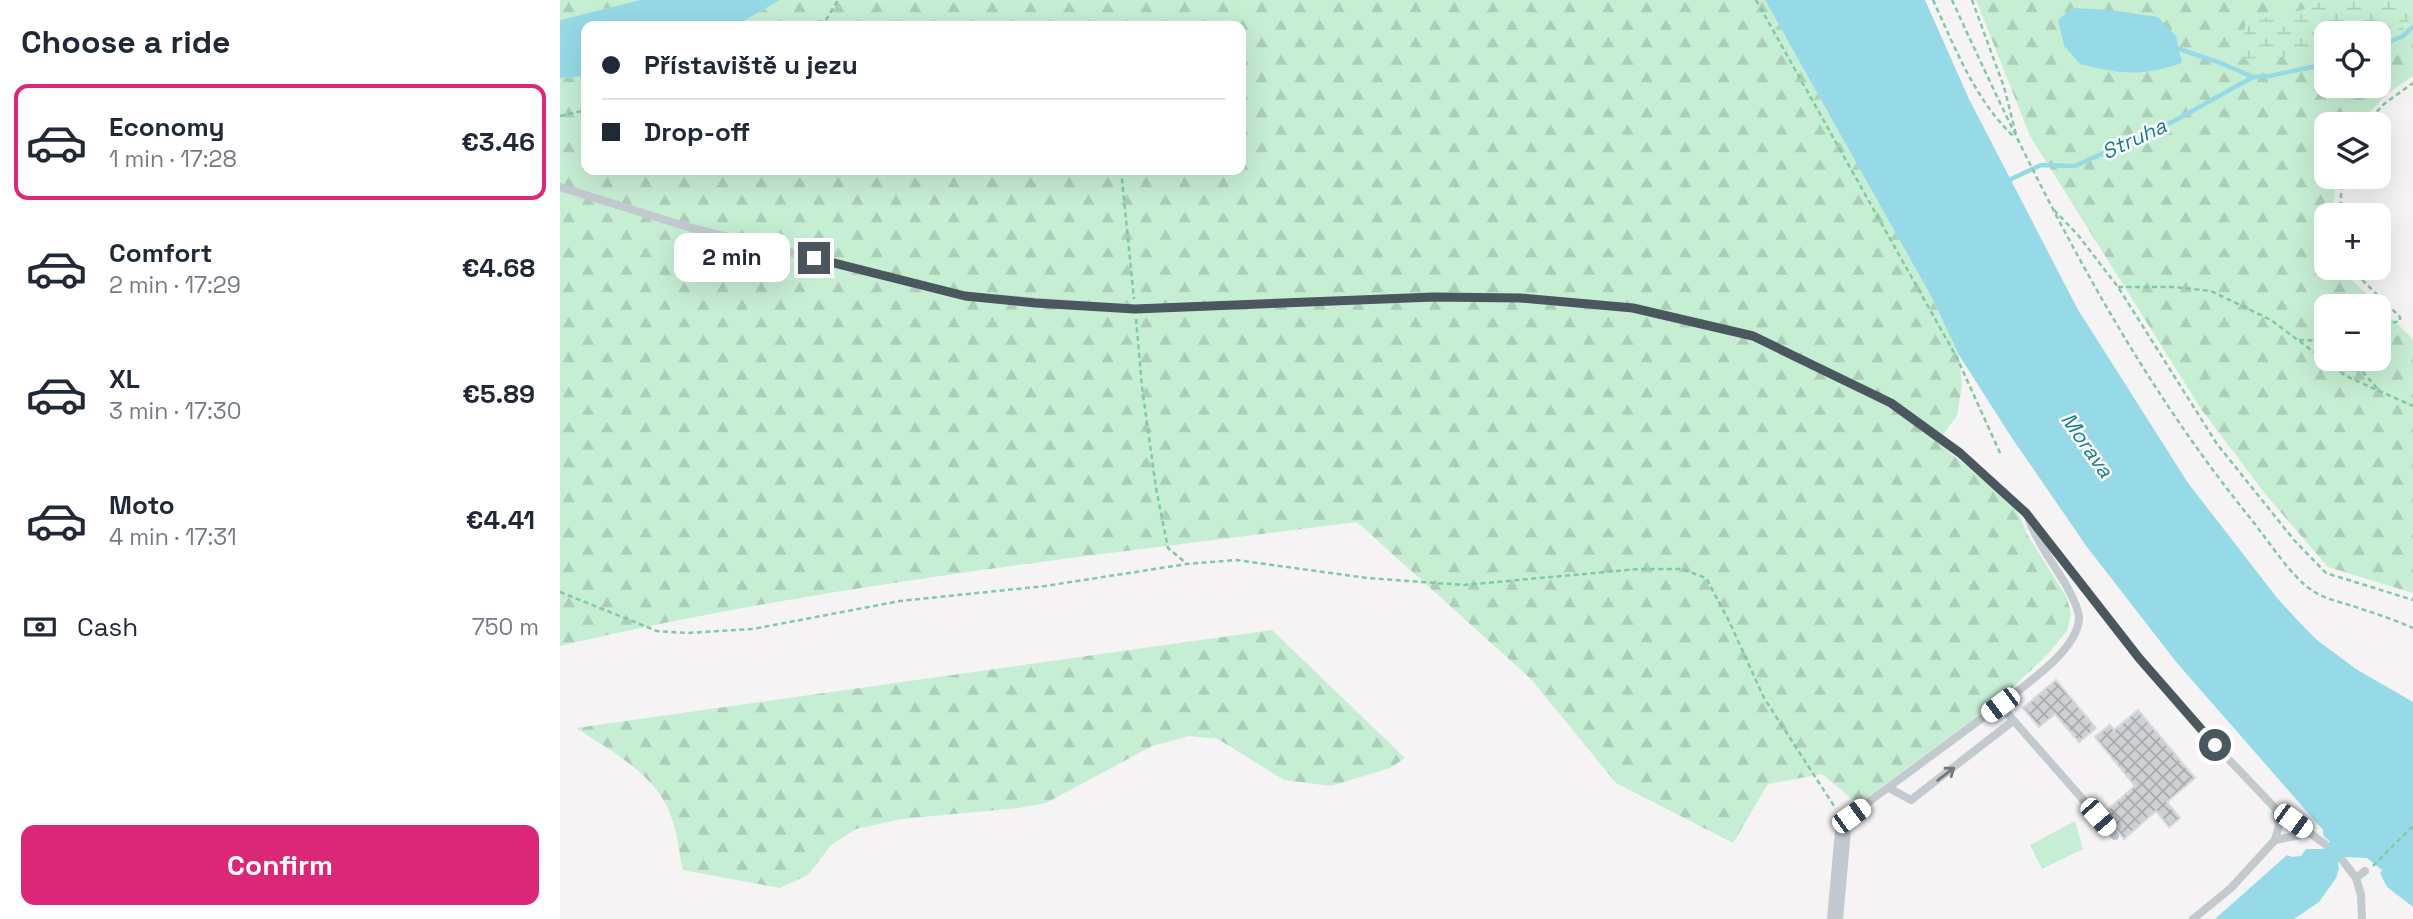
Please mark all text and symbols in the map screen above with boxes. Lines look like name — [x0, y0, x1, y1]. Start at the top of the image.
map controls — [2314, 21, 2391, 371]
button: locate — [2314, 21, 2391, 98]
text: Choose a ride — [21, 22, 231, 62]
text: Přístaviště u jezu — [644, 48, 858, 82]
text: Economy — [109, 110, 225, 144]
icon: car — [25, 111, 88, 174]
water label: Struha — [2097, 111, 2171, 165]
button: layers — [2314, 112, 2391, 189]
text: Drop-off — [644, 115, 750, 149]
text: €3.46 — [461, 125, 535, 159]
text: 1 min · 17:28 — [109, 144, 237, 174]
button: + — [2314, 203, 2391, 280]
callout: 2 min — [674, 233, 790, 282]
text: Comfort — [109, 236, 212, 270]
icon: car — [25, 237, 88, 300]
text: 2 min — [702, 242, 762, 272]
route end — [798, 242, 830, 274]
text: €4.68 — [462, 251, 535, 285]
text: 2 min · 17:29 — [109, 270, 241, 300]
button: − — [2314, 294, 2391, 371]
text: XL — [109, 362, 140, 396]
icon: car — [25, 363, 88, 426]
text: €5.89 — [462, 377, 535, 411]
text: 3 min · 17:30 — [109, 396, 241, 426]
water label: Morava — [2055, 407, 2120, 483]
text: Moto — [109, 488, 175, 522]
icon: car — [25, 489, 88, 552]
text: €4.41 — [466, 503, 535, 537]
text: 4 min · 17:31 — [109, 522, 237, 552]
icon: cash — [21, 608, 59, 646]
text: Cash — [77, 610, 138, 644]
text: 750 m — [472, 612, 539, 642]
car — [1977, 684, 2024, 726]
route start — [2199, 729, 2231, 761]
one-way arrow — [1936, 766, 1954, 781]
car — [2077, 794, 2120, 840]
car — [1828, 795, 1875, 837]
car — [2270, 800, 2317, 842]
button: Confirm — [21, 825, 539, 905]

